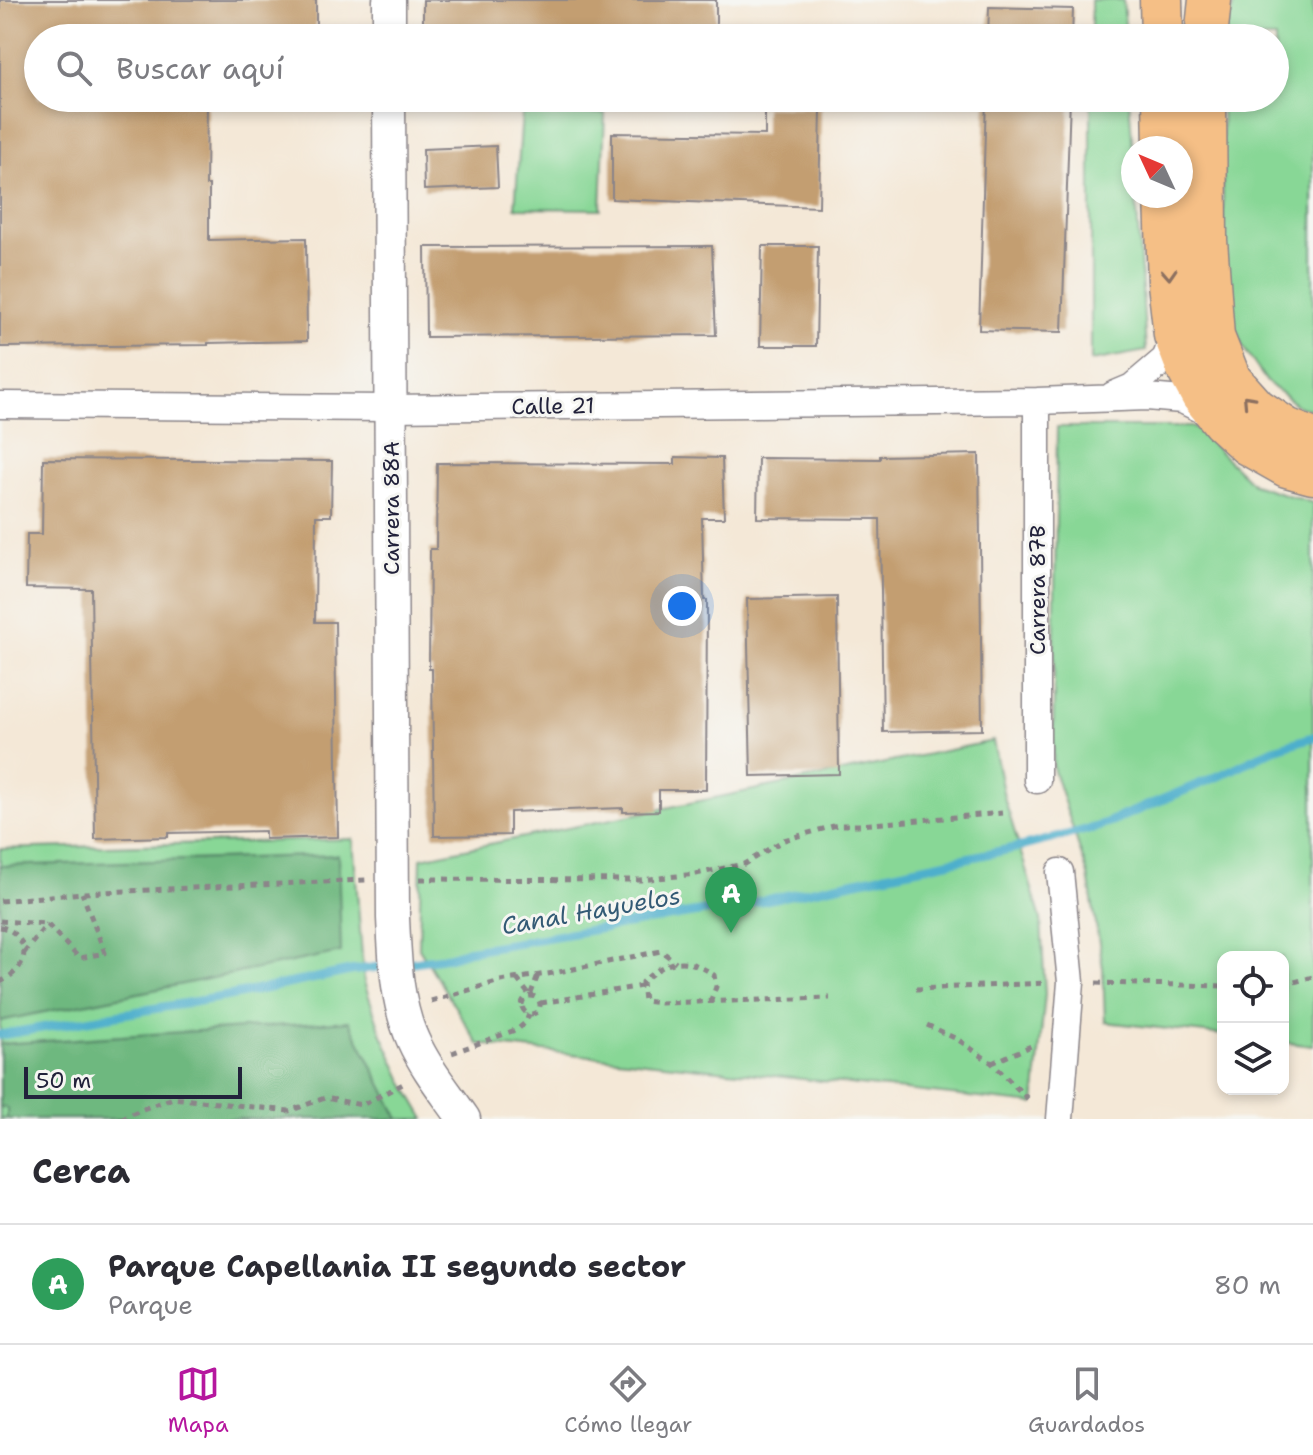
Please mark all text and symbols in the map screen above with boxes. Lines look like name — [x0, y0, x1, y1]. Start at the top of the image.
search box — [24, 24, 1289, 112]
icon: search — [52, 46, 96, 90]
text: Buscar aquí — [116, 48, 284, 89]
north arrow — [1121, 136, 1193, 208]
one-way arrow — [1160, 268, 1177, 281]
street label: Calle 21 — [511, 391, 595, 421]
one-way arrow — [1243, 394, 1257, 409]
street label: Carrera 88A — [377, 441, 406, 575]
street label: Carrera 87B — [1023, 525, 1052, 655]
your location — [662, 586, 702, 626]
pin: A — [705, 867, 757, 933]
water label: Canal Hayuelos — [499, 880, 683, 942]
map controls — [1217, 951, 1289, 1095]
button: locate — [1217, 951, 1289, 1023]
button: layers — [1217, 1023, 1289, 1095]
scale bar — [24, 1063, 242, 1099]
text: 50 m — [36, 1066, 91, 1095]
text: Cerca — [32, 1148, 130, 1194]
text: Parque Capellania II segundo sector — [108, 1246, 686, 1287]
text: A — [48, 1267, 68, 1302]
text: 80 m — [1214, 1267, 1281, 1302]
text: Parque — [108, 1287, 193, 1322]
tab: Mapa — [168, 1362, 229, 1439]
tab: Cómo llegar — [564, 1362, 692, 1439]
tab: Guardados — [1028, 1362, 1145, 1439]

